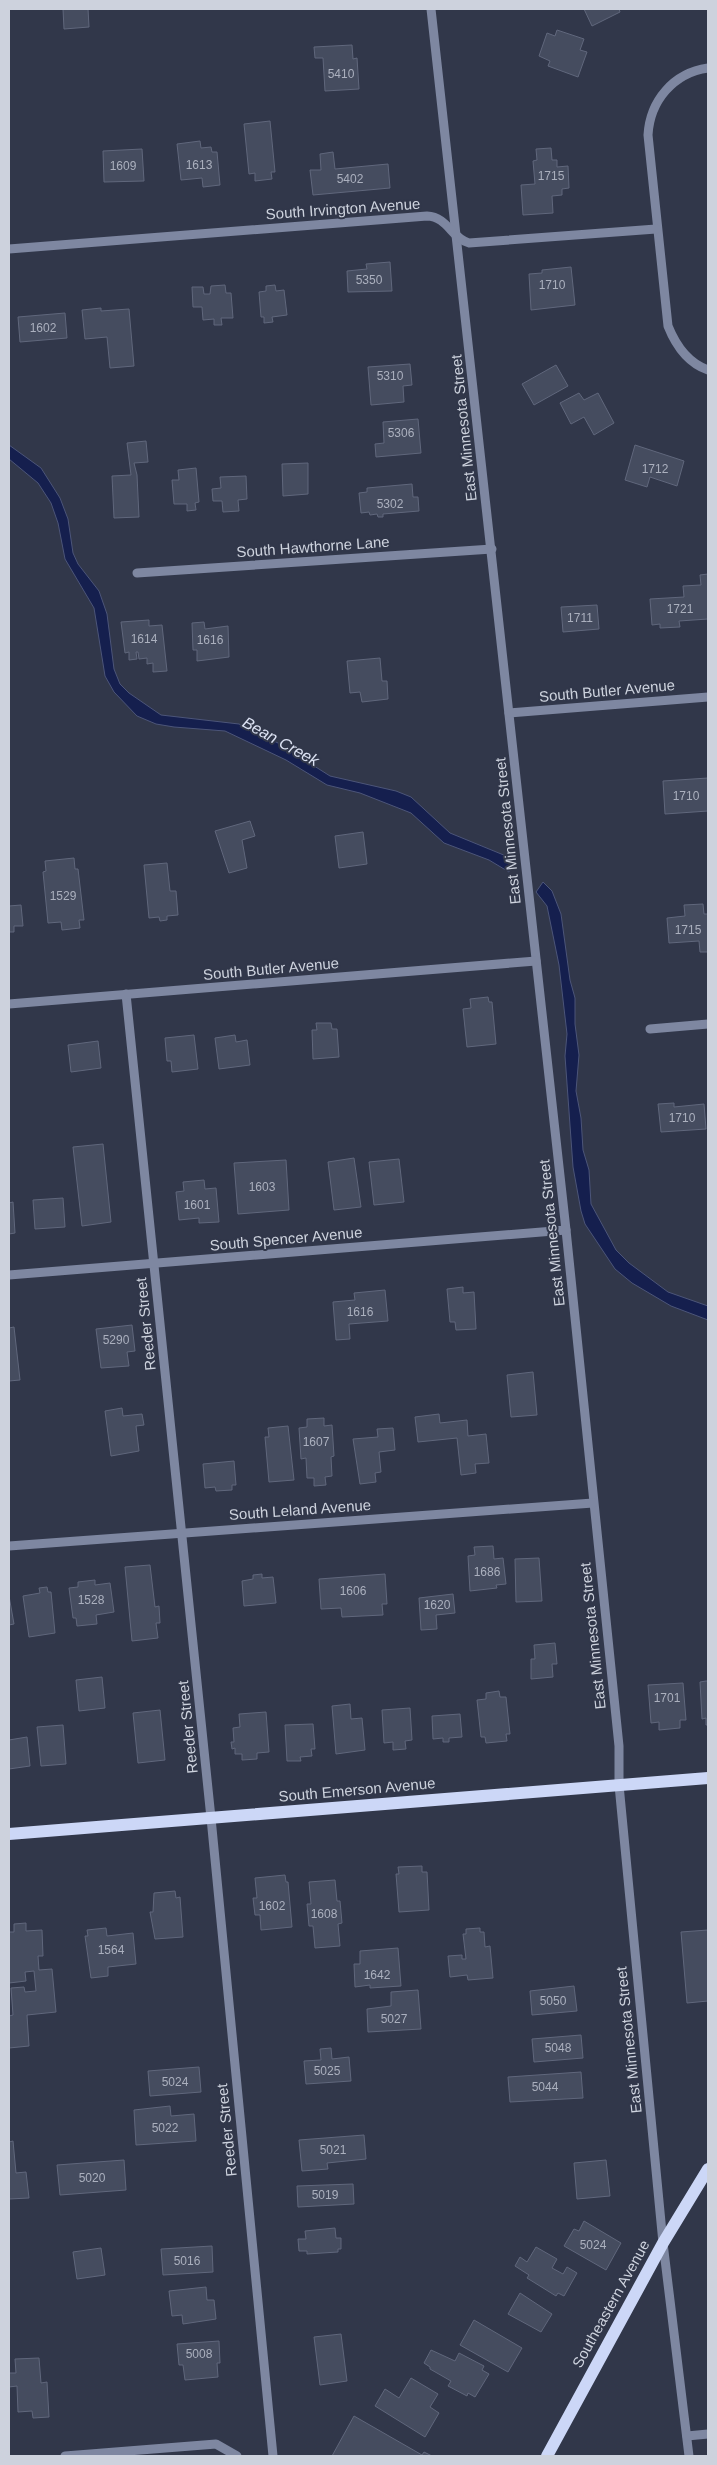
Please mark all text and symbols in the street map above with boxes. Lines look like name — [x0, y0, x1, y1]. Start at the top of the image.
house number: 5410 — [328, 67, 355, 81]
house number: 1613 — [186, 158, 213, 172]
house number: 1609 — [110, 159, 137, 173]
house number: 1715 — [538, 169, 565, 183]
house number: 5402 — [337, 172, 364, 186]
street label: South Irvington Avenue — [265, 195, 421, 222]
house number: 5350 — [356, 273, 383, 287]
house number: 1710 — [539, 278, 566, 292]
house number: 1602 — [30, 321, 57, 335]
street label: East Minnesota Street — [447, 353, 480, 502]
house number: 5310 — [377, 369, 404, 383]
house number: 5306 — [388, 426, 415, 440]
house number: 1712 — [642, 462, 669, 476]
house number: 5302 — [377, 497, 404, 511]
street label: South Hawthorne Lane — [236, 533, 390, 560]
house number: 1721 — [667, 602, 694, 616]
house number: 1711 — [567, 611, 593, 625]
house number: 1614 — [131, 632, 158, 646]
house number: 1616 — [197, 633, 224, 647]
street label: South Butler Avenue — [538, 676, 676, 705]
water label: Bean Creek — [240, 714, 323, 770]
street label: East Minnesota Street — [491, 756, 524, 905]
house number: 1710 — [673, 789, 700, 803]
house number: 1529 — [50, 889, 77, 903]
house number: 1715 — [675, 923, 702, 937]
street label: South Butler Avenue — [202, 954, 340, 983]
house number: 1710 — [669, 1111, 696, 1125]
street label: East Minnesota Street — [535, 1158, 568, 1307]
house number: 1603 — [249, 1180, 276, 1194]
house number: 1601 — [184, 1198, 211, 1212]
street label: South Spencer Avenue — [209, 1223, 363, 1254]
street label: Reeder Street — [132, 1276, 159, 1371]
house number: 1616 — [347, 1305, 374, 1319]
house number: 5290 — [103, 1333, 130, 1347]
house number: 1607 — [303, 1435, 330, 1449]
street label: South Leland Avenue — [228, 1496, 372, 1523]
street label: East Minnesota Street — [576, 1561, 609, 1710]
house number: 1686 — [474, 1565, 501, 1579]
house number: 1606 — [340, 1584, 367, 1598]
house number: 1528 — [78, 1593, 105, 1607]
house number: 1620 — [424, 1598, 451, 1612]
street label: Reeder Street — [174, 1679, 201, 1774]
house number: 1701 — [654, 1691, 681, 1705]
street label: South Emerson Avenue — [278, 1774, 436, 1805]
house number: 1602 — [259, 1899, 286, 1913]
house number: 1608 — [311, 1907, 338, 1921]
house number: 1564 — [98, 1943, 125, 1957]
street label: East Minnesota Street — [612, 1965, 645, 2114]
house number: 1642 — [364, 1968, 391, 1982]
house number: 5050 — [540, 1994, 567, 2008]
house number: 5027 — [381, 2012, 408, 2026]
house number: 5048 — [545, 2041, 572, 2055]
house number: 5025 — [314, 2064, 341, 2078]
house number: 5024 — [162, 2075, 189, 2089]
house number: 5044 — [532, 2080, 559, 2094]
street label: Reeder Street — [213, 2082, 240, 2177]
house number: 5022 — [152, 2121, 179, 2135]
house number: 5021 — [320, 2143, 347, 2157]
house number: 5020 — [79, 2171, 106, 2185]
house number: 5019 — [312, 2188, 339, 2202]
street label: Southeastern Avenue — [568, 2237, 653, 2370]
house number: 5024 — [580, 2238, 607, 2252]
house number: 5016 — [174, 2254, 201, 2268]
house number: 5008 — [186, 2347, 213, 2361]

